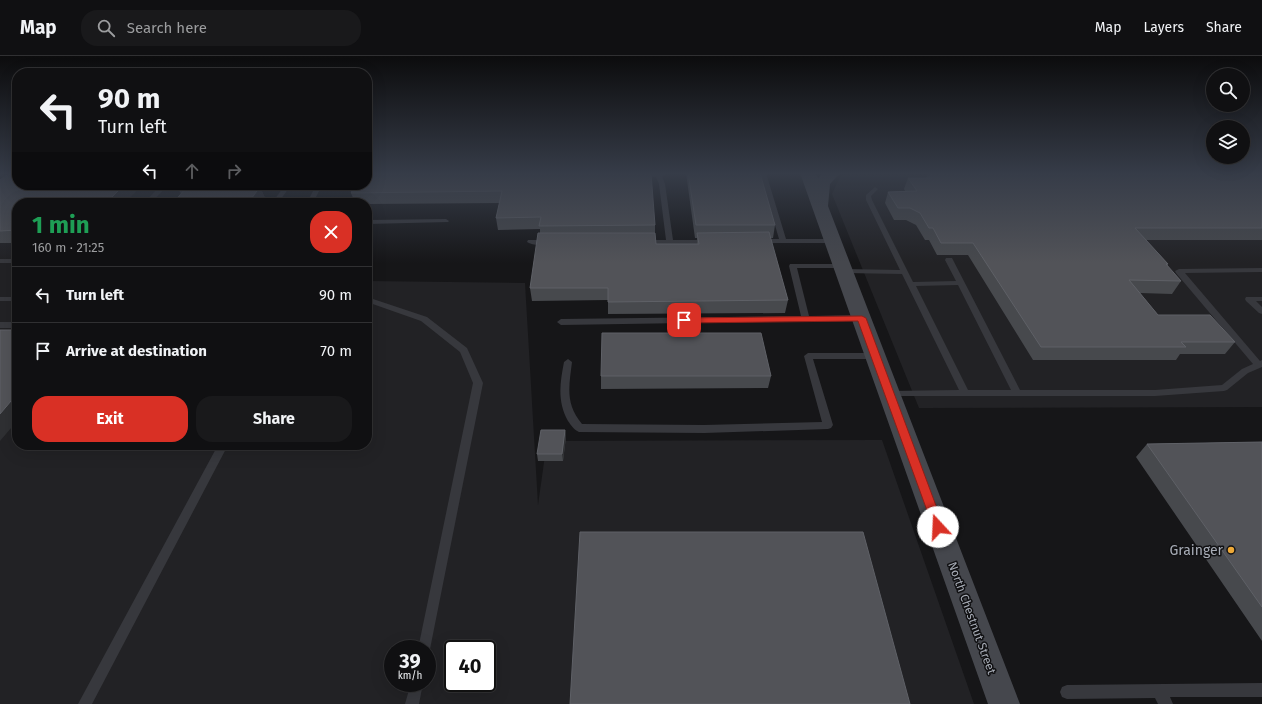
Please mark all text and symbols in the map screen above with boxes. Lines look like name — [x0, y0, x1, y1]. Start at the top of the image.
search box — [81, 10, 361, 46]
text: Map — [20, 16, 57, 39]
icon: search — [95, 17, 117, 39]
text: Search here — [127, 19, 207, 37]
text: Map — [1095, 19, 1121, 36]
text: Layers — [1143, 19, 1184, 36]
text: Share — [1206, 19, 1242, 36]
map controls — [1206, 68, 1250, 164]
button: search — [1206, 68, 1250, 112]
text: 90 m — [98, 82, 160, 115]
icon: left — [32, 84, 84, 136]
text: Turn left — [98, 116, 167, 138]
button: layers — [1206, 120, 1250, 164]
icon: left — [139, 160, 161, 182]
icon: ahead — [181, 160, 203, 182]
icon: right — [223, 160, 245, 182]
text: 1 min — [32, 211, 90, 239]
button: close — [310, 211, 352, 253]
text: 160 m · 21:25 — [32, 240, 104, 255]
icon: left — [32, 284, 54, 306]
text: Turn left — [66, 286, 124, 304]
text: 90 m — [319, 286, 352, 304]
pin — [667, 303, 701, 337]
icon: arrive — [673, 309, 695, 331]
icon: arrive — [32, 340, 54, 362]
text: Arrive at destination — [66, 342, 207, 360]
text: 70 m — [320, 342, 352, 360]
button: Exit — [32, 396, 188, 442]
button: Share — [196, 396, 352, 442]
position arrow — [917, 506, 959, 548]
place label: Grainger — [1169, 542, 1224, 559]
marker: Grainger — [1226, 545, 1236, 555]
street label: North Chestnut Street — [945, 560, 999, 677]
speed limit sign: 40 — [444, 640, 496, 692]
text: 39 — [399, 649, 421, 673]
text: km/h — [398, 670, 422, 682]

